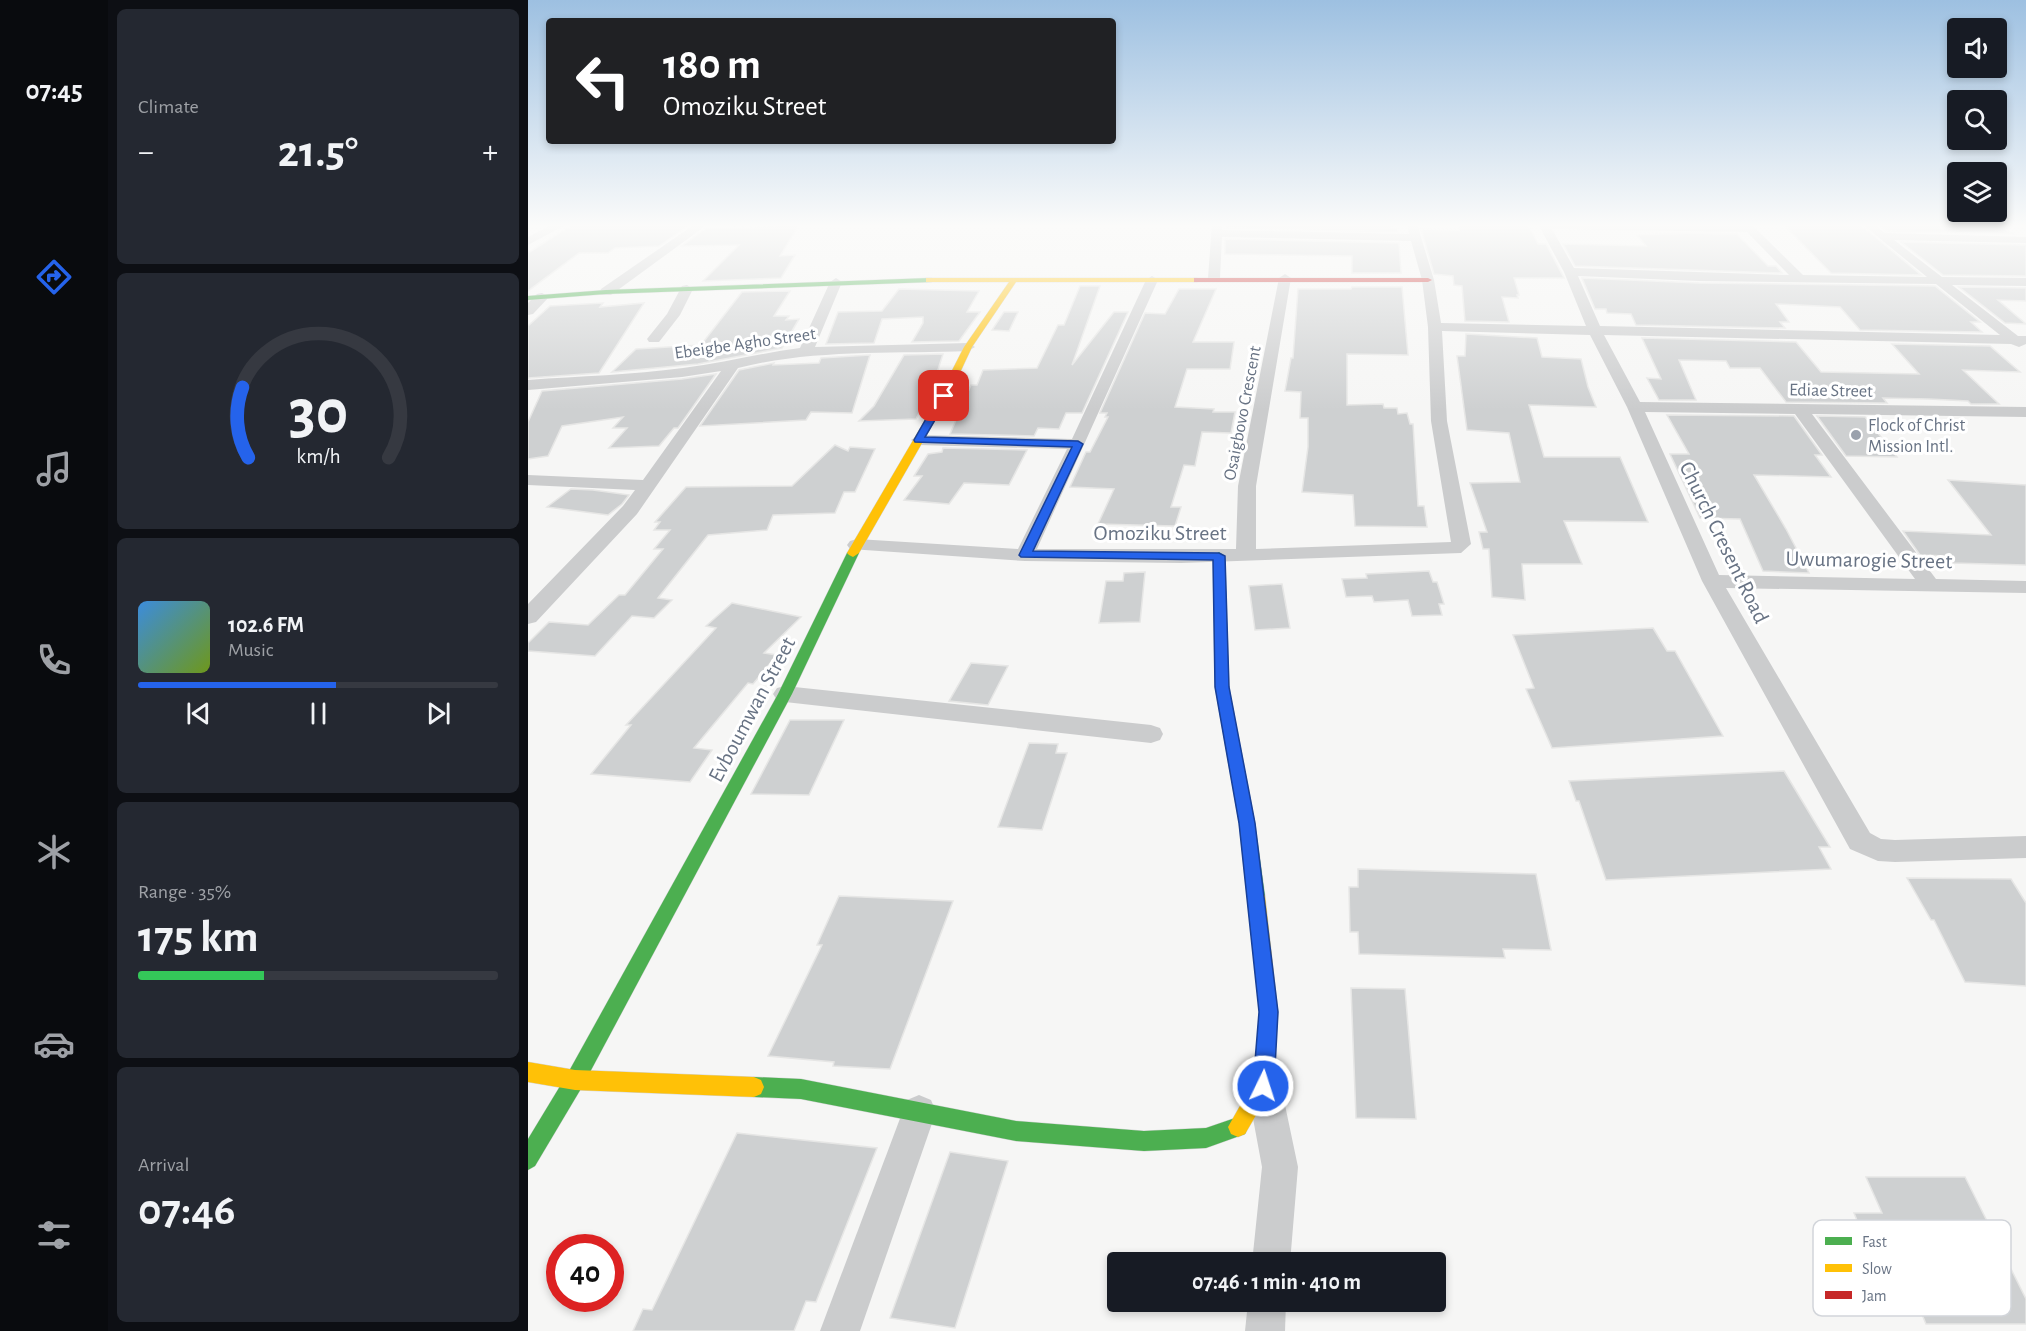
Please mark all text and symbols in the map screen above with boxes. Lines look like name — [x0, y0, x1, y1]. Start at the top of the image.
map controls — [1947, 18, 2007, 222]
button: sound — [1947, 18, 2007, 78]
icon: left — [564, 42, 642, 120]
text: 180 m — [663, 44, 761, 86]
text: 07:45 — [25, 77, 83, 104]
button: search — [1947, 90, 2007, 150]
text: Omoziku Street — [663, 93, 826, 120]
text: Climate — [138, 97, 199, 117]
text: 21.5° — [278, 130, 358, 175]
text: − — [138, 136, 154, 169]
text: + — [482, 136, 498, 169]
button: layers — [1947, 162, 2007, 222]
icon: directions — [33, 256, 75, 298]
street label: Ebeigbe Agho Street — [673, 325, 817, 363]
street label: Osaigbovo Crescent — [1221, 344, 1265, 482]
pin — [918, 370, 969, 421]
icon: arrive — [927, 379, 960, 412]
street label: Ediae Street — [1789, 381, 1873, 401]
text: 30 — [288, 382, 348, 444]
place label: Flock of Christ Mission Intl. — [1868, 417, 1965, 456]
marker: Flock of Christ Mission Intl. — [1849, 428, 1863, 442]
text: km/h — [296, 447, 340, 468]
icon: music — [33, 448, 75, 490]
street label: Church Cresent Road — [1675, 458, 1773, 627]
street label: Omoziku Street — [1093, 522, 1227, 544]
street label: Uwumarogie Street — [1785, 548, 1952, 572]
text: 102.6 FM — [228, 614, 304, 636]
street label: Evboumwan Street — [704, 633, 799, 786]
icon: phone — [33, 639, 75, 681]
text: Music — [228, 640, 274, 660]
icon: previous — [182, 697, 215, 730]
icon: pause — [302, 697, 335, 730]
icon: next — [422, 697, 455, 730]
icon: climate — [33, 831, 75, 873]
text: Range · 35% — [138, 882, 231, 902]
text: 175 km — [138, 915, 258, 960]
icon: car — [33, 1023, 75, 1065]
position arrow — [1231, 1054, 1295, 1118]
text: Arrival — [138, 1155, 189, 1175]
text: 07:46 — [138, 1188, 236, 1233]
icon: filters — [33, 1214, 75, 1256]
legend — [1813, 1220, 2011, 1316]
speed limit sign: 40 — [546, 1234, 624, 1312]
text: Fast — [1862, 1234, 1887, 1250]
text: Slow — [1862, 1261, 1892, 1277]
text: 07:46 · 1 min · 410 m — [1192, 1271, 1361, 1293]
text: Jam — [1862, 1288, 1887, 1304]

